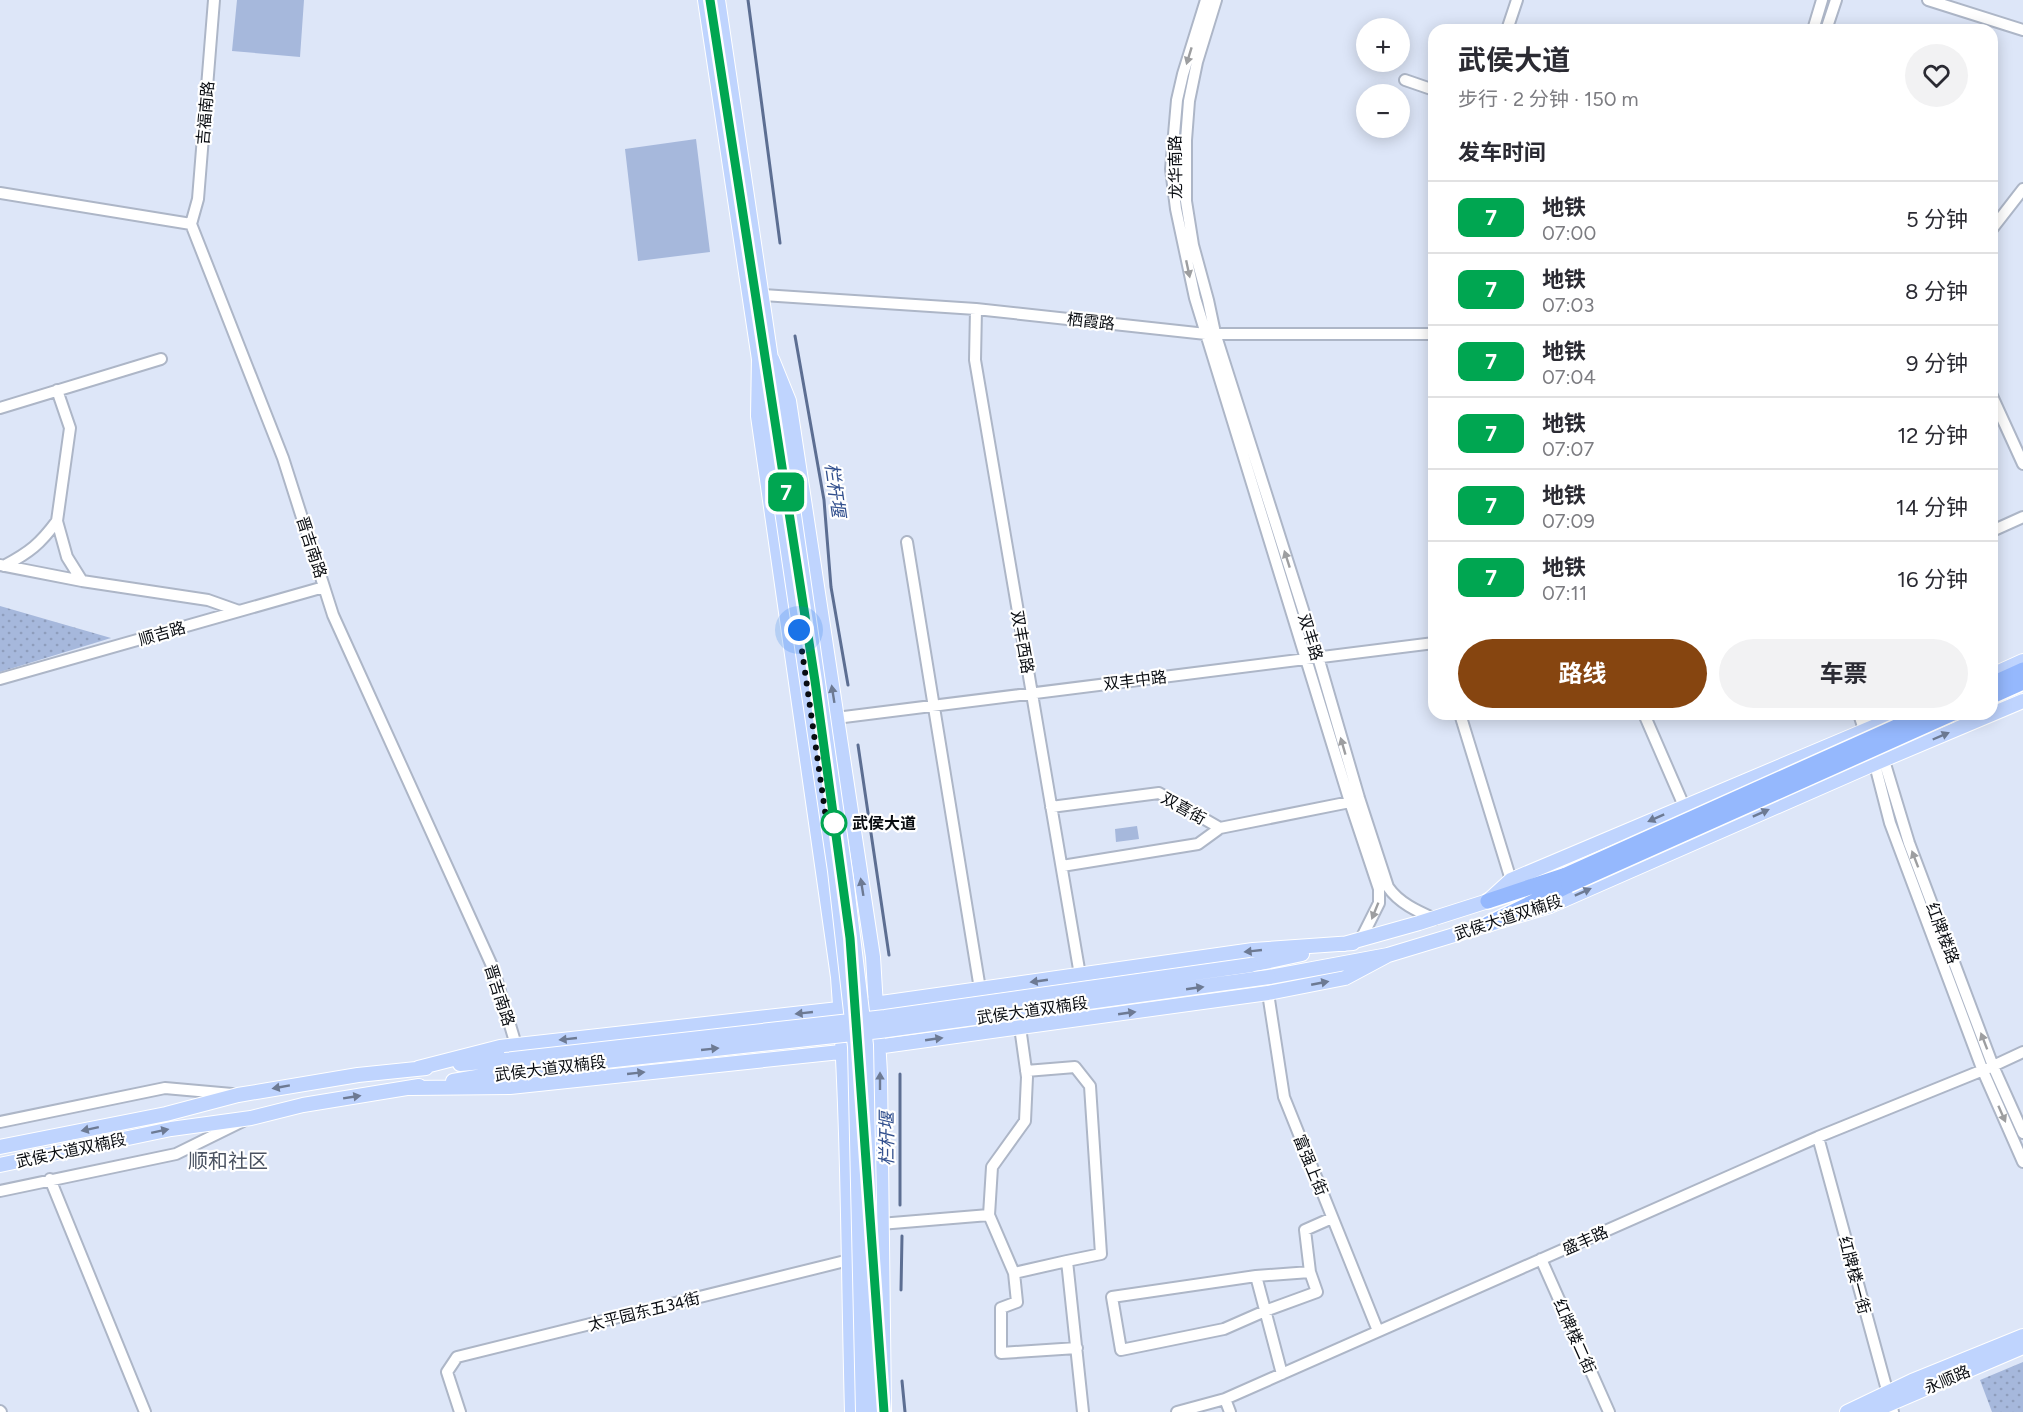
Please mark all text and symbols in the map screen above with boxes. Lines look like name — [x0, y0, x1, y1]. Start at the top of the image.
map controls — [1356, 18, 1410, 138]
button: + — [1356, 18, 1410, 72]
text: 武侯大道 — [1458, 43, 1570, 77]
button: heart — [1905, 44, 1968, 107]
one-way arrow — [1183, 47, 1193, 65]
street label: 吉福南路 — [193, 80, 218, 146]
button: − — [1356, 84, 1410, 138]
text: 步行 · 2 分钟 · 150 m — [1458, 87, 1639, 111]
street label: 龙华南路 — [1165, 135, 1186, 199]
text: 发车时间 — [1458, 139, 1546, 166]
text: 地铁 — [1542, 194, 1586, 221]
text: 7 — [1485, 205, 1497, 230]
text: 5 分钟 — [1906, 206, 1968, 233]
text: 07:00 — [1542, 221, 1596, 245]
one-way arrow — [1184, 259, 1194, 278]
text: 地铁 — [1542, 266, 1586, 293]
text: 7 — [1485, 277, 1497, 302]
text: 8 分钟 — [1905, 278, 1968, 305]
text: 07:03 — [1542, 293, 1594, 317]
street label: 栖霞路 — [1066, 310, 1116, 333]
text: 地铁 — [1542, 338, 1586, 365]
text: 7 — [1485, 349, 1497, 374]
text: 9 分钟 — [1906, 350, 1968, 377]
text: 07:04 — [1542, 365, 1596, 389]
text: 地铁 — [1542, 410, 1586, 437]
text: 7 — [1485, 421, 1497, 446]
text: 12 分钟 — [1897, 422, 1968, 449]
text: 07:07 — [1542, 437, 1594, 461]
water label: 栏杆堰 — [820, 462, 850, 521]
line badge: 7 — [766, 472, 806, 512]
text: 7 — [780, 480, 792, 505]
text: 地铁 — [1542, 482, 1586, 509]
text: 7 — [1485, 493, 1497, 518]
text: 14 分钟 — [1896, 494, 1968, 521]
text: 07:09 — [1542, 509, 1595, 533]
street label: 晋吉南路 — [293, 514, 330, 581]
one-way arrow — [1282, 550, 1291, 568]
text: 地铁 — [1542, 554, 1586, 581]
text: 7 — [1485, 565, 1497, 590]
text: 16 分钟 — [1897, 566, 1968, 593]
text: 07:11 — [1542, 581, 1587, 605]
street label: 双丰西路 — [1008, 609, 1037, 675]
street label: 双丰路 — [1294, 611, 1327, 663]
your location — [784, 615, 814, 645]
street label: 顺吉路 — [136, 618, 188, 649]
button: 路线 — [1458, 639, 1707, 708]
button: 车票 — [1719, 639, 1968, 708]
street label: 双丰中路 — [1102, 667, 1168, 694]
one-way arrow — [828, 684, 837, 703]
one-way arrow — [1932, 731, 1950, 741]
one-way arrow — [1338, 736, 1348, 755]
street label: 双喜街 — [1158, 788, 1209, 828]
one-way arrow — [1753, 808, 1771, 818]
marker: 武侯大道 — [821, 810, 847, 836]
one-way arrow — [1647, 813, 1665, 823]
place label: 武侯大道 — [852, 814, 916, 833]
one-way arrow — [1909, 849, 1919, 867]
one-way arrow — [858, 877, 867, 896]
one-way arrow — [1574, 886, 1592, 896]
street label: 武侯大道双楠段 — [1452, 891, 1564, 944]
street label: 红牌楼路 — [1922, 900, 1963, 966]
one-way arrow — [1370, 902, 1379, 920]
one-way arrow — [1243, 946, 1262, 956]
street label: 晋吉南路 — [481, 962, 518, 1029]
one-way arrow — [1029, 976, 1048, 985]
one-way arrow — [1310, 978, 1329, 987]
one-way arrow — [1186, 983, 1205, 992]
street label: 武侯大道双楠段 — [975, 993, 1089, 1028]
one-way arrow — [794, 1008, 813, 1018]
one-way arrow — [1118, 1008, 1137, 1017]
one-way arrow — [1978, 1032, 1988, 1050]
one-way arrow — [559, 1034, 578, 1044]
one-way arrow — [925, 1035, 944, 1044]
one-way arrow — [701, 1045, 720, 1054]
street label: 武侯大道双楠段 — [493, 1052, 607, 1085]
one-way arrow — [626, 1068, 645, 1078]
one-way arrow — [875, 1071, 885, 1090]
one-way arrow — [271, 1083, 290, 1092]
one-way arrow — [343, 1092, 362, 1101]
one-way arrow — [1997, 1105, 2007, 1123]
water label: 栏杆堰 — [876, 1109, 898, 1166]
one-way arrow — [81, 1125, 100, 1134]
one-way arrow — [151, 1126, 169, 1136]
street label: 武侯大道双楠段 — [14, 1130, 128, 1171]
street label: 富强上街 — [1290, 1132, 1331, 1198]
district label: 顺和社区 — [188, 1149, 268, 1173]
street label: 盛丰路 — [1559, 1222, 1611, 1259]
street label: 红牌楼一街 — [1835, 1234, 1874, 1316]
street label: 太平园东五34街 — [586, 1288, 702, 1335]
street label: 红牌楼二街 — [1550, 1296, 1599, 1377]
street label: 永顺路 — [1921, 1361, 1973, 1398]

